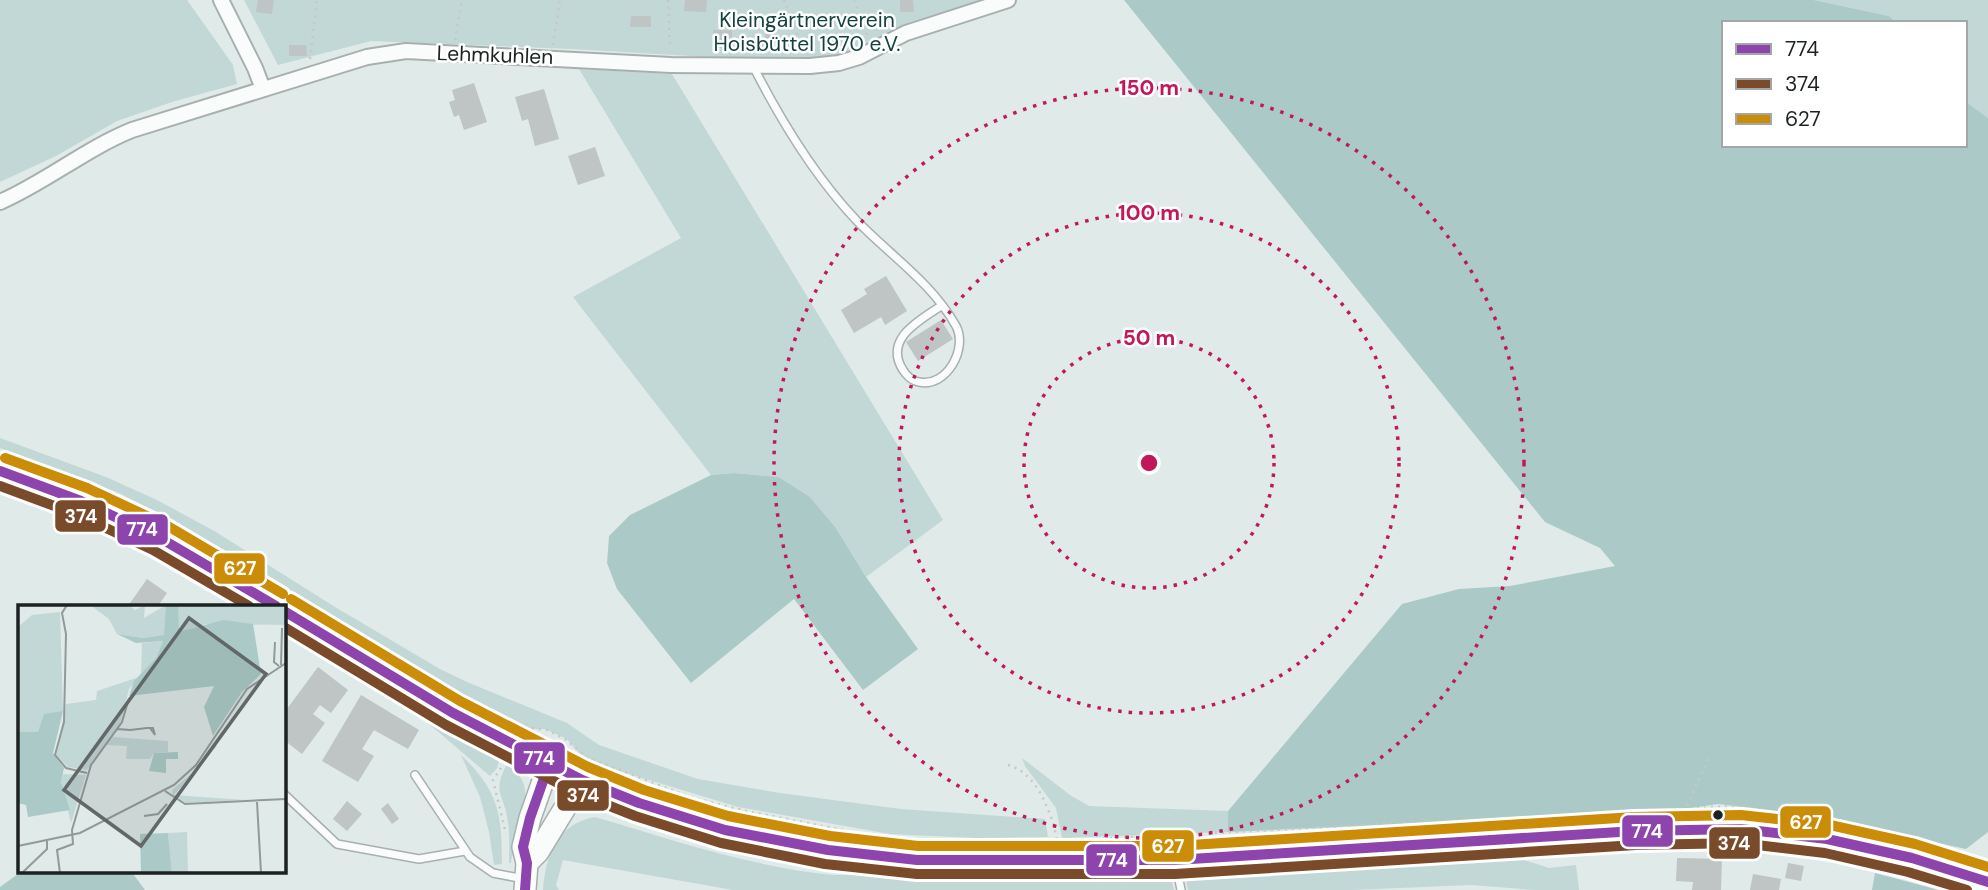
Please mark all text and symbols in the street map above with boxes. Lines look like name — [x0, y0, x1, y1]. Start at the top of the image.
park label: Kleingärtnerverein Hoisbüttel 1970 e.V. — [714, 6, 900, 58]
legend — [1722, 21, 1967, 147]
text: 774 — [1785, 35, 1819, 63]
street label: Lehmkuhlen — [436, 39, 554, 71]
text: 374 — [1785, 70, 1820, 98]
text: 150 m — [1119, 74, 1179, 102]
text: 627 — [1785, 105, 1821, 133]
text: 100 m — [1118, 199, 1180, 227]
text: 50 m — [1123, 324, 1175, 352]
centre of rings — [1137, 451, 1161, 475]
line badge: 374 — [54, 499, 107, 533]
text: 374 — [65, 504, 97, 529]
line badge: 774 — [116, 513, 169, 546]
text: 774 — [126, 517, 158, 542]
line badge: 627 — [213, 552, 266, 585]
text: 627 — [224, 556, 256, 581]
inset map — [18, 605, 285, 872]
line badge: 774 — [513, 741, 566, 775]
text: 774 — [523, 746, 555, 771]
line badge: 374 — [556, 779, 610, 812]
text: 374 — [567, 783, 599, 808]
line badge: 627 — [1779, 805, 1832, 839]
unlabelled marker — [1711, 808, 1725, 822]
text: 627 — [1790, 810, 1822, 835]
line badge: 774 — [1621, 814, 1674, 848]
text: 774 — [1631, 819, 1663, 844]
line badge: 374 — [1708, 826, 1761, 860]
line badge: 627 — [1141, 829, 1195, 863]
text: 374 — [1718, 831, 1750, 856]
text: 627 — [1152, 834, 1184, 859]
line badge: 774 — [1085, 843, 1138, 877]
text: 774 — [1096, 848, 1128, 873]

